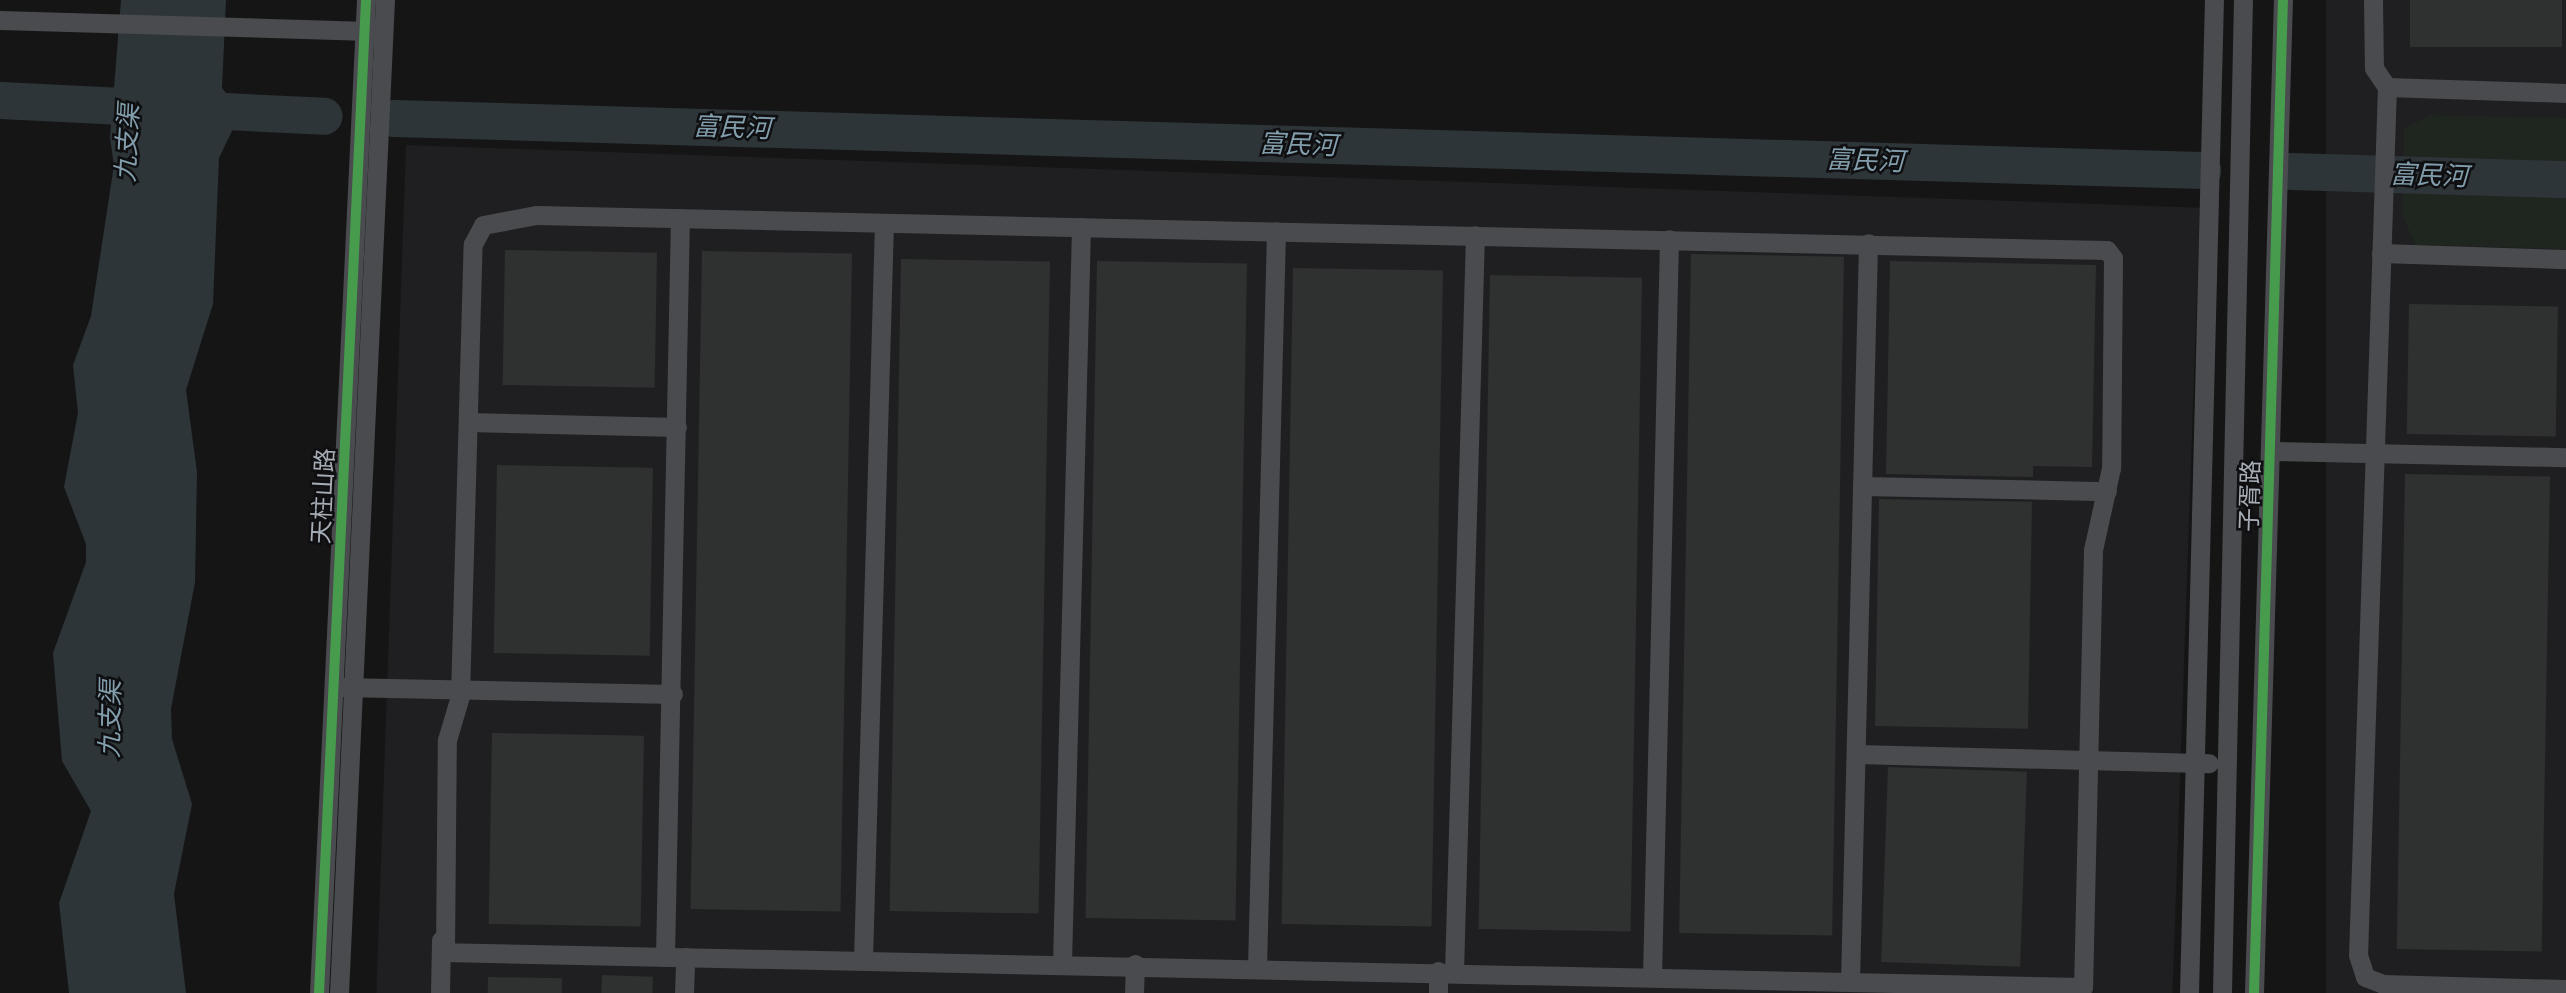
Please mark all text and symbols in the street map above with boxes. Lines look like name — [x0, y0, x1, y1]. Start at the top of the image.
water label: 九支渠 — [109, 103, 145, 183]
water label: 富民河 — [692, 110, 772, 144]
water label: 富民河 — [1258, 127, 1338, 161]
water label: 富民河 — [1825, 143, 1905, 177]
water label: 富民河 — [2389, 158, 2469, 192]
street label: 天柱山路 — [305, 447, 339, 545]
street label: 子胥路 — [2233, 460, 2265, 532]
water label: 九支渠 — [94, 680, 126, 758]

